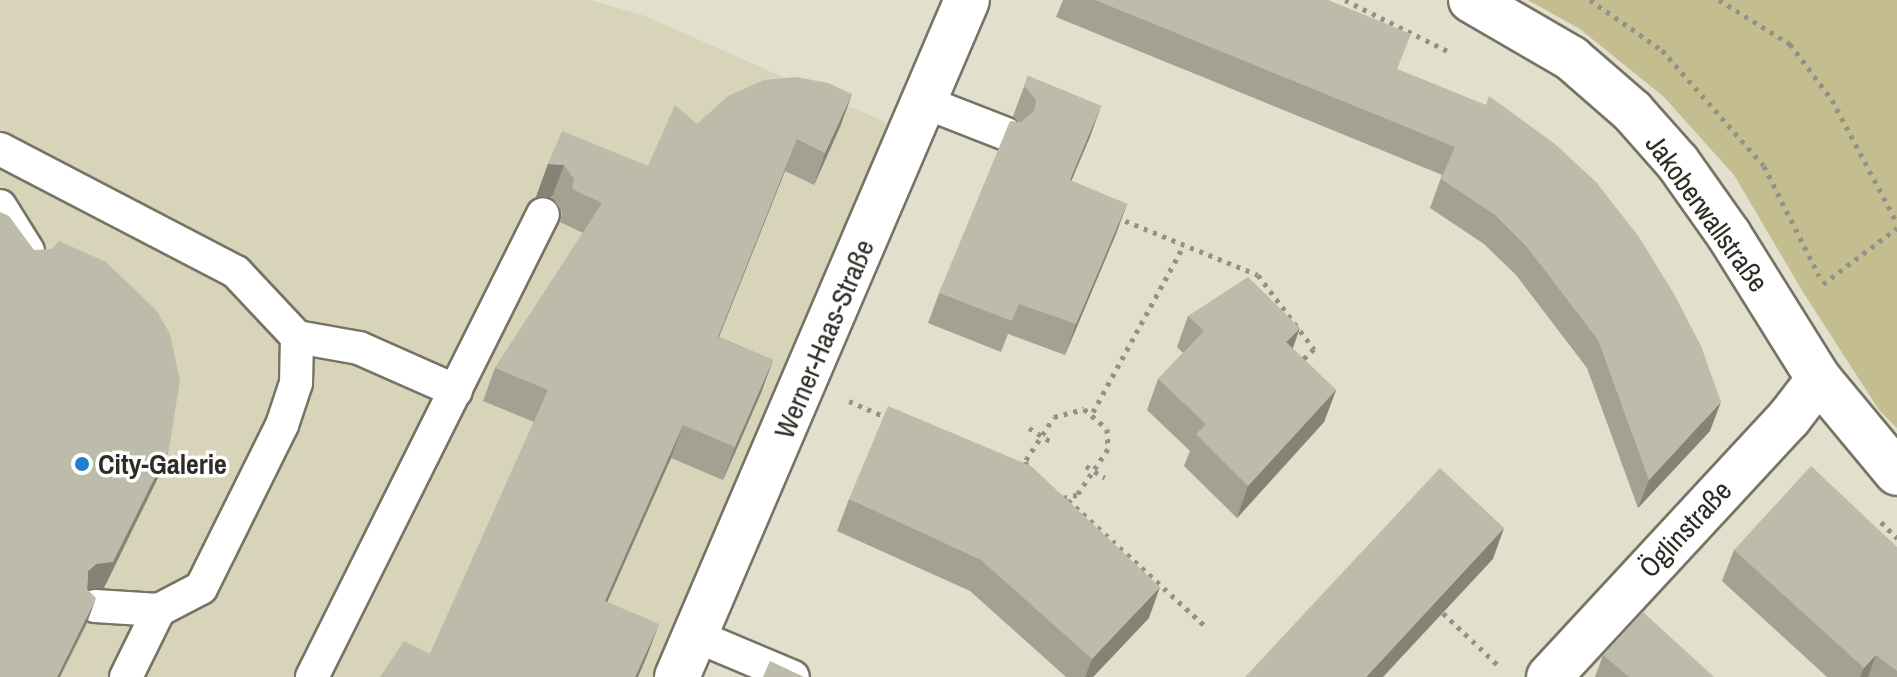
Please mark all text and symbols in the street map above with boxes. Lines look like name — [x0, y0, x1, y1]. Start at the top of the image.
street label: Jakoberwallstraße — [1639, 128, 1775, 298]
street label: Werner-Haas-Straße — [767, 235, 881, 443]
place label: City-Galerie — [98, 447, 227, 481]
marker: City-Galerie — [73, 455, 91, 473]
street label: Öglinstraße — [1632, 474, 1738, 584]

